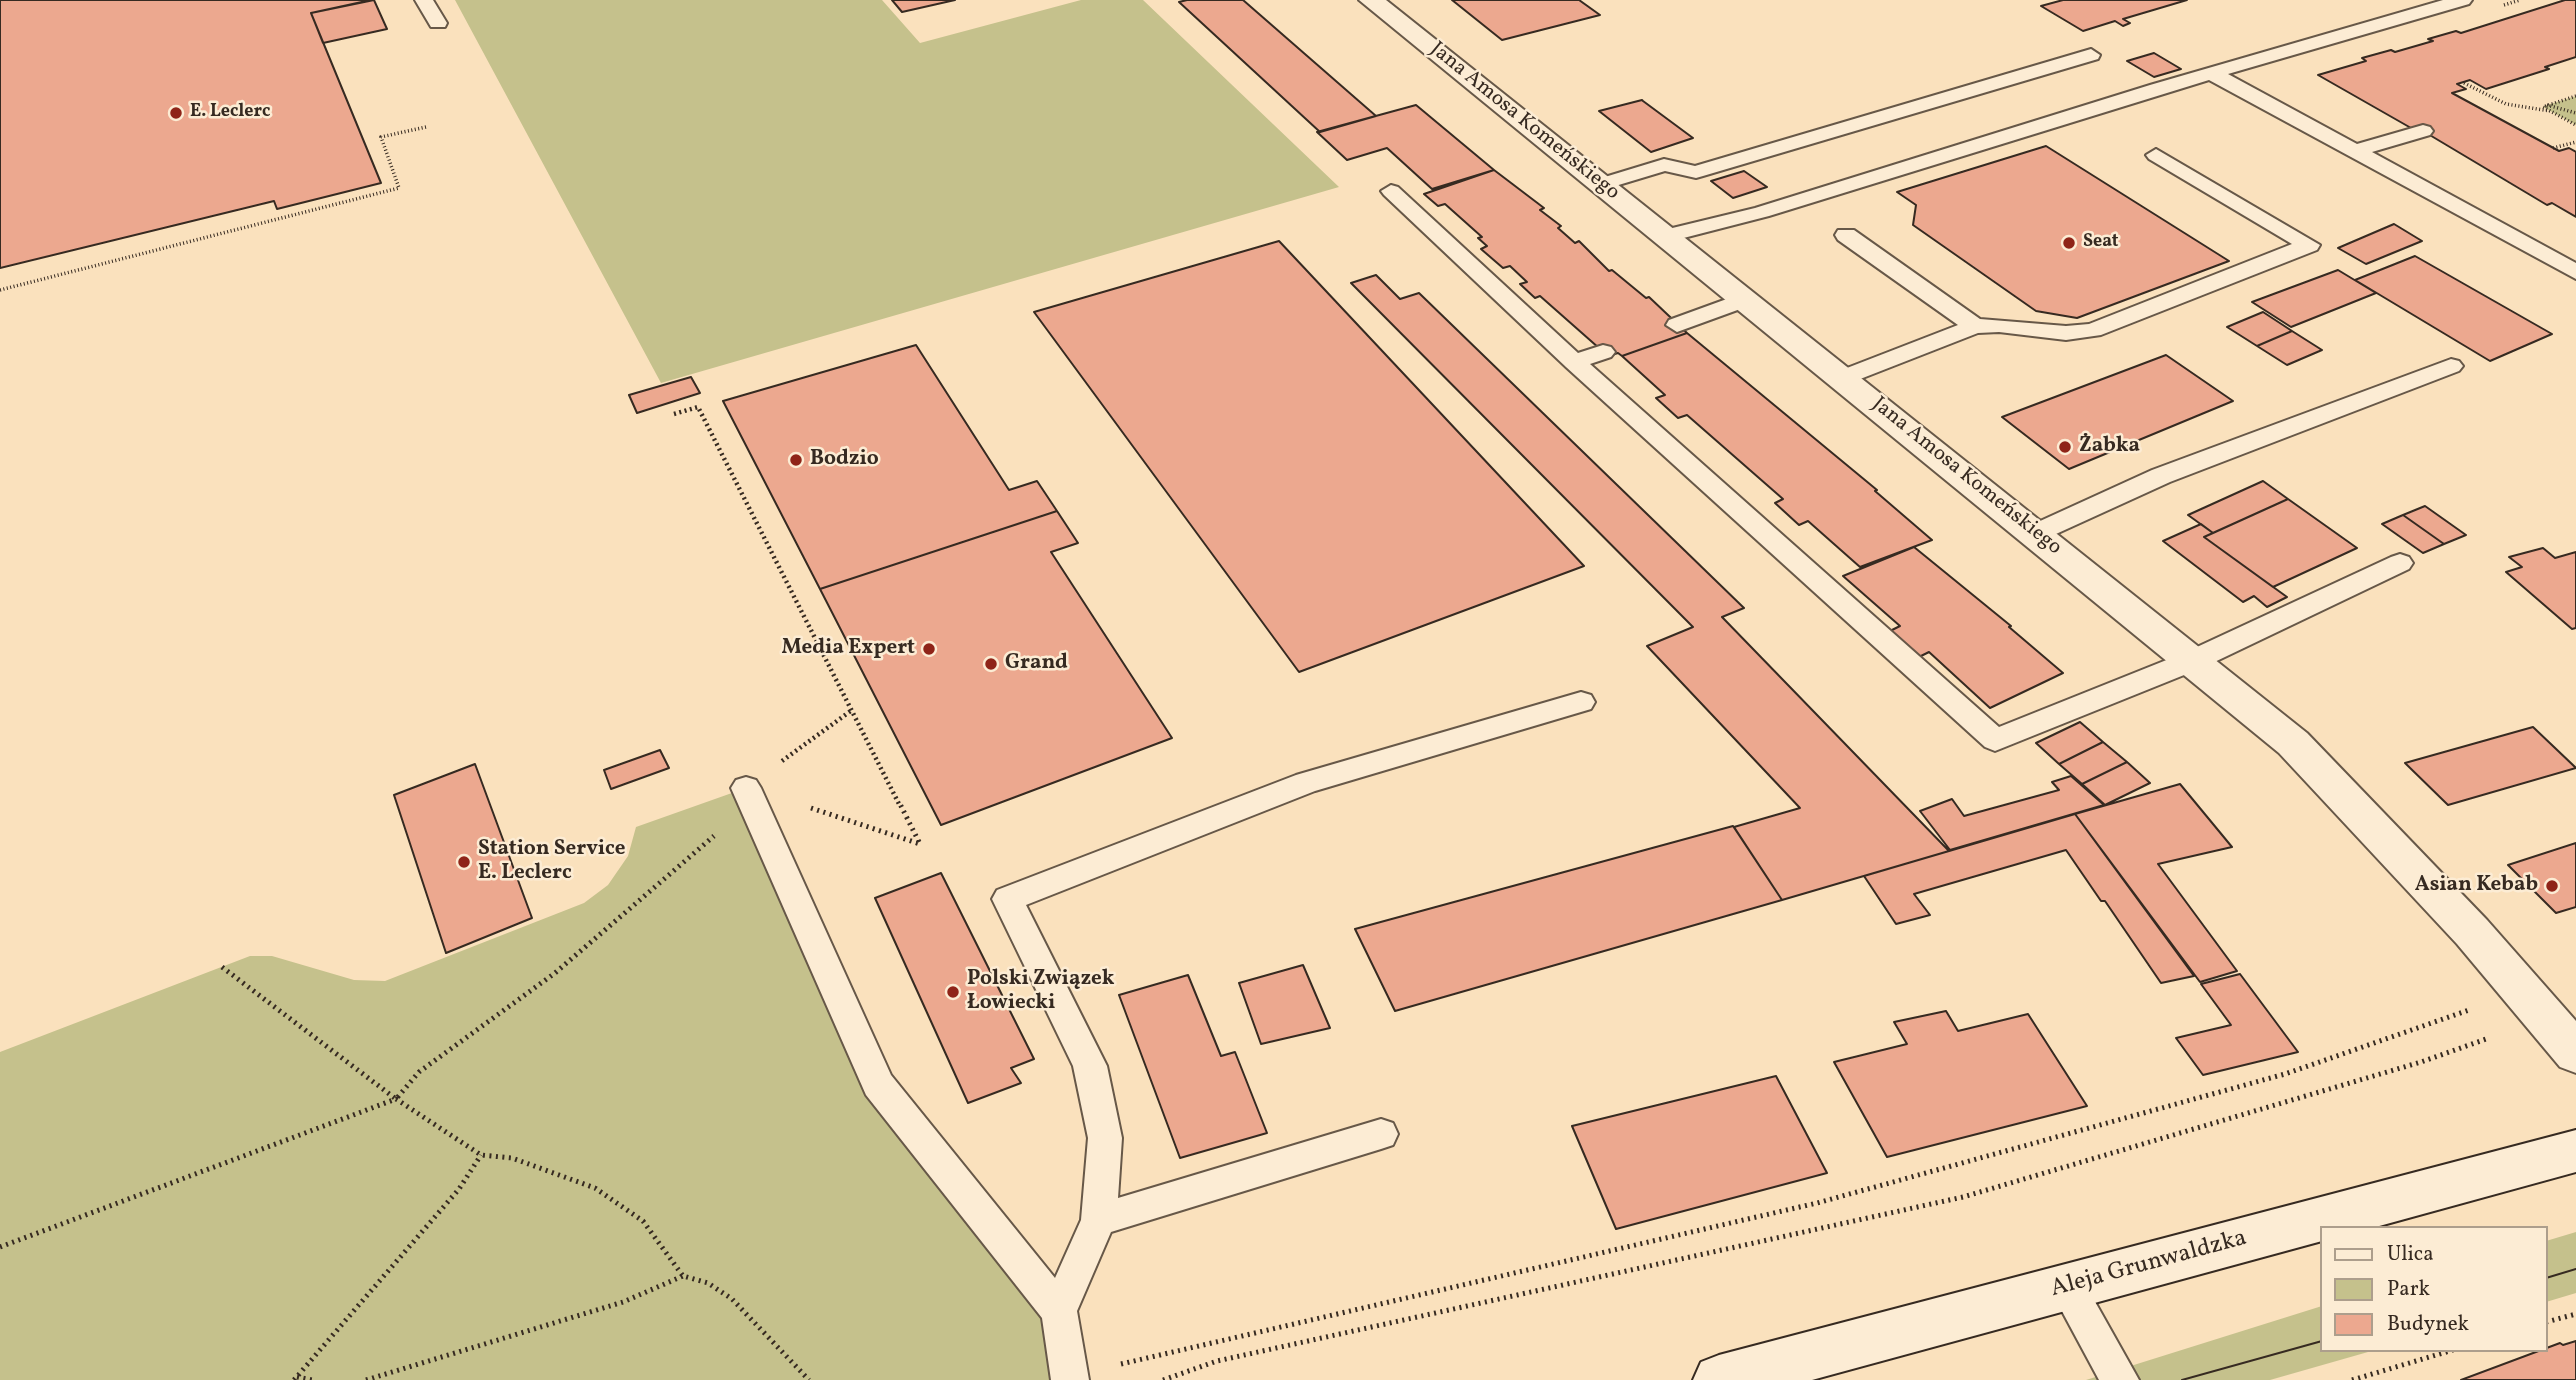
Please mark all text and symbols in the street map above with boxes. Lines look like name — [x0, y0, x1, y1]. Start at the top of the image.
street label: Jana Amosa Komeńskiego — [1424, 38, 1624, 206]
place label: E. Leclerc — [190, 102, 270, 124]
marker: E. Leclerc — [168, 105, 184, 121]
place label: Seat — [2083, 232, 2119, 254]
marker: Seat — [2061, 235, 2077, 251]
street label: Jana Amosa Komeńskiego — [1866, 393, 2066, 561]
place label: Żabka — [2079, 434, 2140, 460]
marker: Żabka — [2057, 439, 2073, 455]
place label: Bodzio — [810, 447, 879, 473]
marker: Bodzio — [788, 452, 804, 468]
place label: Media Expert — [782, 636, 915, 662]
marker: Media Expert — [921, 641, 937, 657]
place label: Grand — [1005, 651, 1068, 677]
marker: Grand — [983, 656, 999, 672]
place label: Station Service E. Leclerc — [478, 837, 625, 887]
marker: Station Service E. Leclerc — [456, 854, 472, 870]
place label: Asian Kebab — [2415, 873, 2538, 899]
marker: Asian Kebab — [2544, 878, 2560, 894]
place label: Polski Związek Łowiecki — [967, 967, 1115, 1017]
marker: Polski Związek Łowiecki — [945, 984, 961, 1000]
street label: Aleja Grunwaldzka — [2048, 1225, 2250, 1305]
legend — [2320, 1226, 2548, 1352]
text: Ulica — [2387, 1240, 2434, 1269]
text: Park — [2387, 1275, 2430, 1304]
text: Budynek — [2387, 1310, 2469, 1339]

